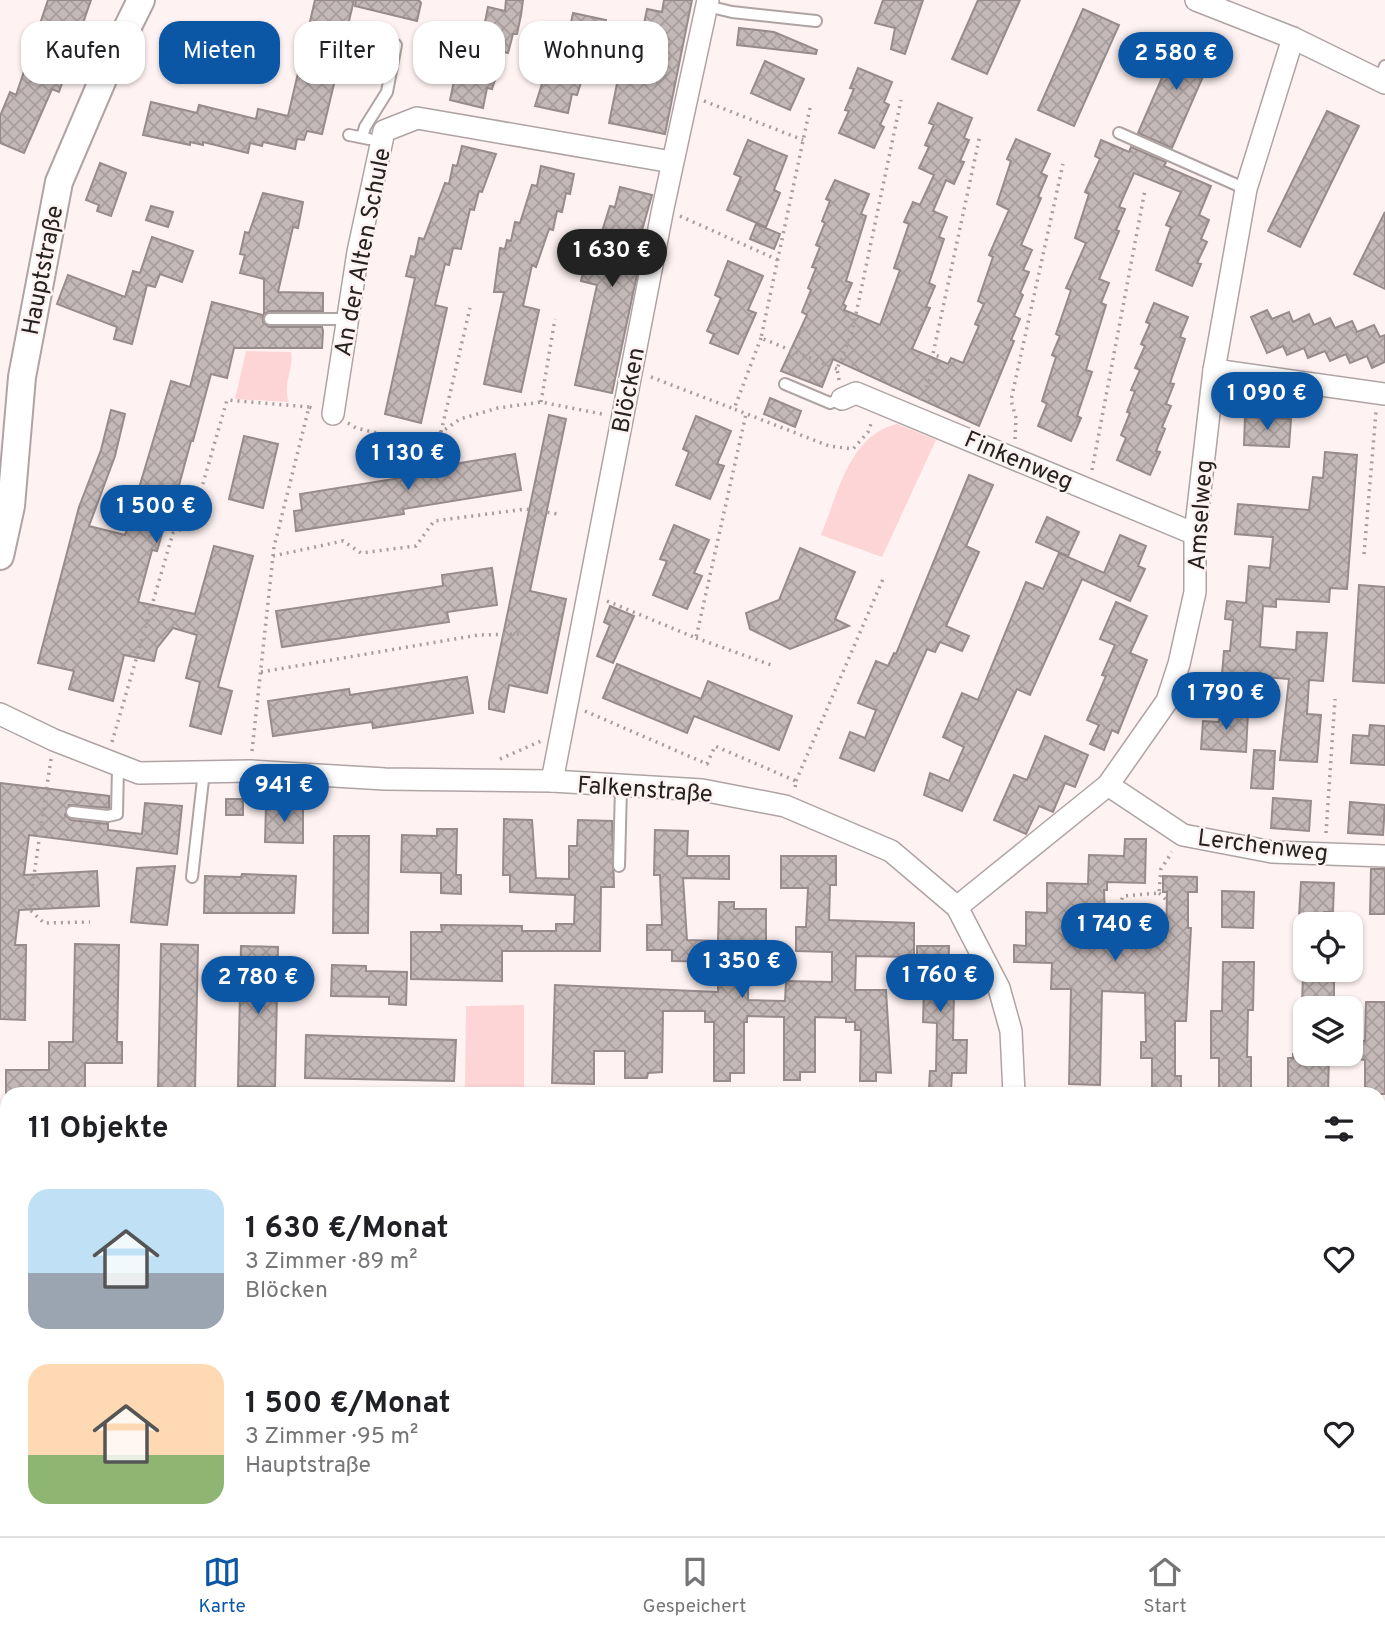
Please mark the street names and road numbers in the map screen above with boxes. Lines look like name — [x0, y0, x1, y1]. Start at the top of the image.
street label: An der Alten Schule — [329, 145, 399, 359]
street label: Hauptstraße — [17, 203, 71, 338]
street label: Blöcken — [607, 345, 653, 436]
street label: Finkenweg — [959, 426, 1077, 498]
street label: Amselweg — [1183, 459, 1221, 571]
street label: Falkenstraße — [576, 771, 714, 811]
street label: Lerchenweg — [1196, 824, 1330, 870]

